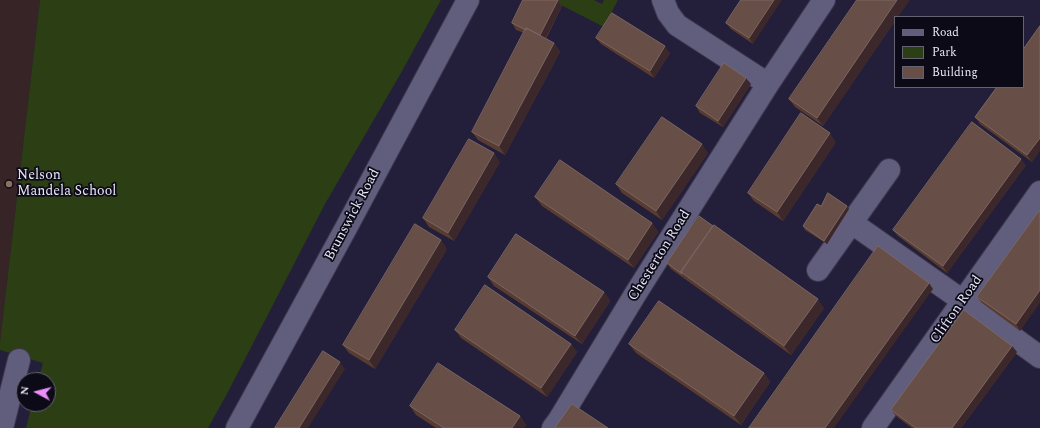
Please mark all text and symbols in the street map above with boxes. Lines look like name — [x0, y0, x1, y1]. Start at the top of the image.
legend — [894, 16, 1024, 88]
text: Road — [932, 23, 959, 42]
text: Park — [932, 43, 957, 62]
text: Building — [932, 63, 978, 82]
street label: Brunswick Road — [322, 166, 384, 264]
place label: Nelson Mandela School — [17, 168, 116, 200]
marker: Nelson Mandela School — [4, 179, 14, 189]
street label: Chesterton Road — [625, 207, 695, 305]
street label: Clifton Road — [927, 273, 987, 347]
north arrow — [16, 372, 56, 412]
text: N — [16, 385, 34, 396]

